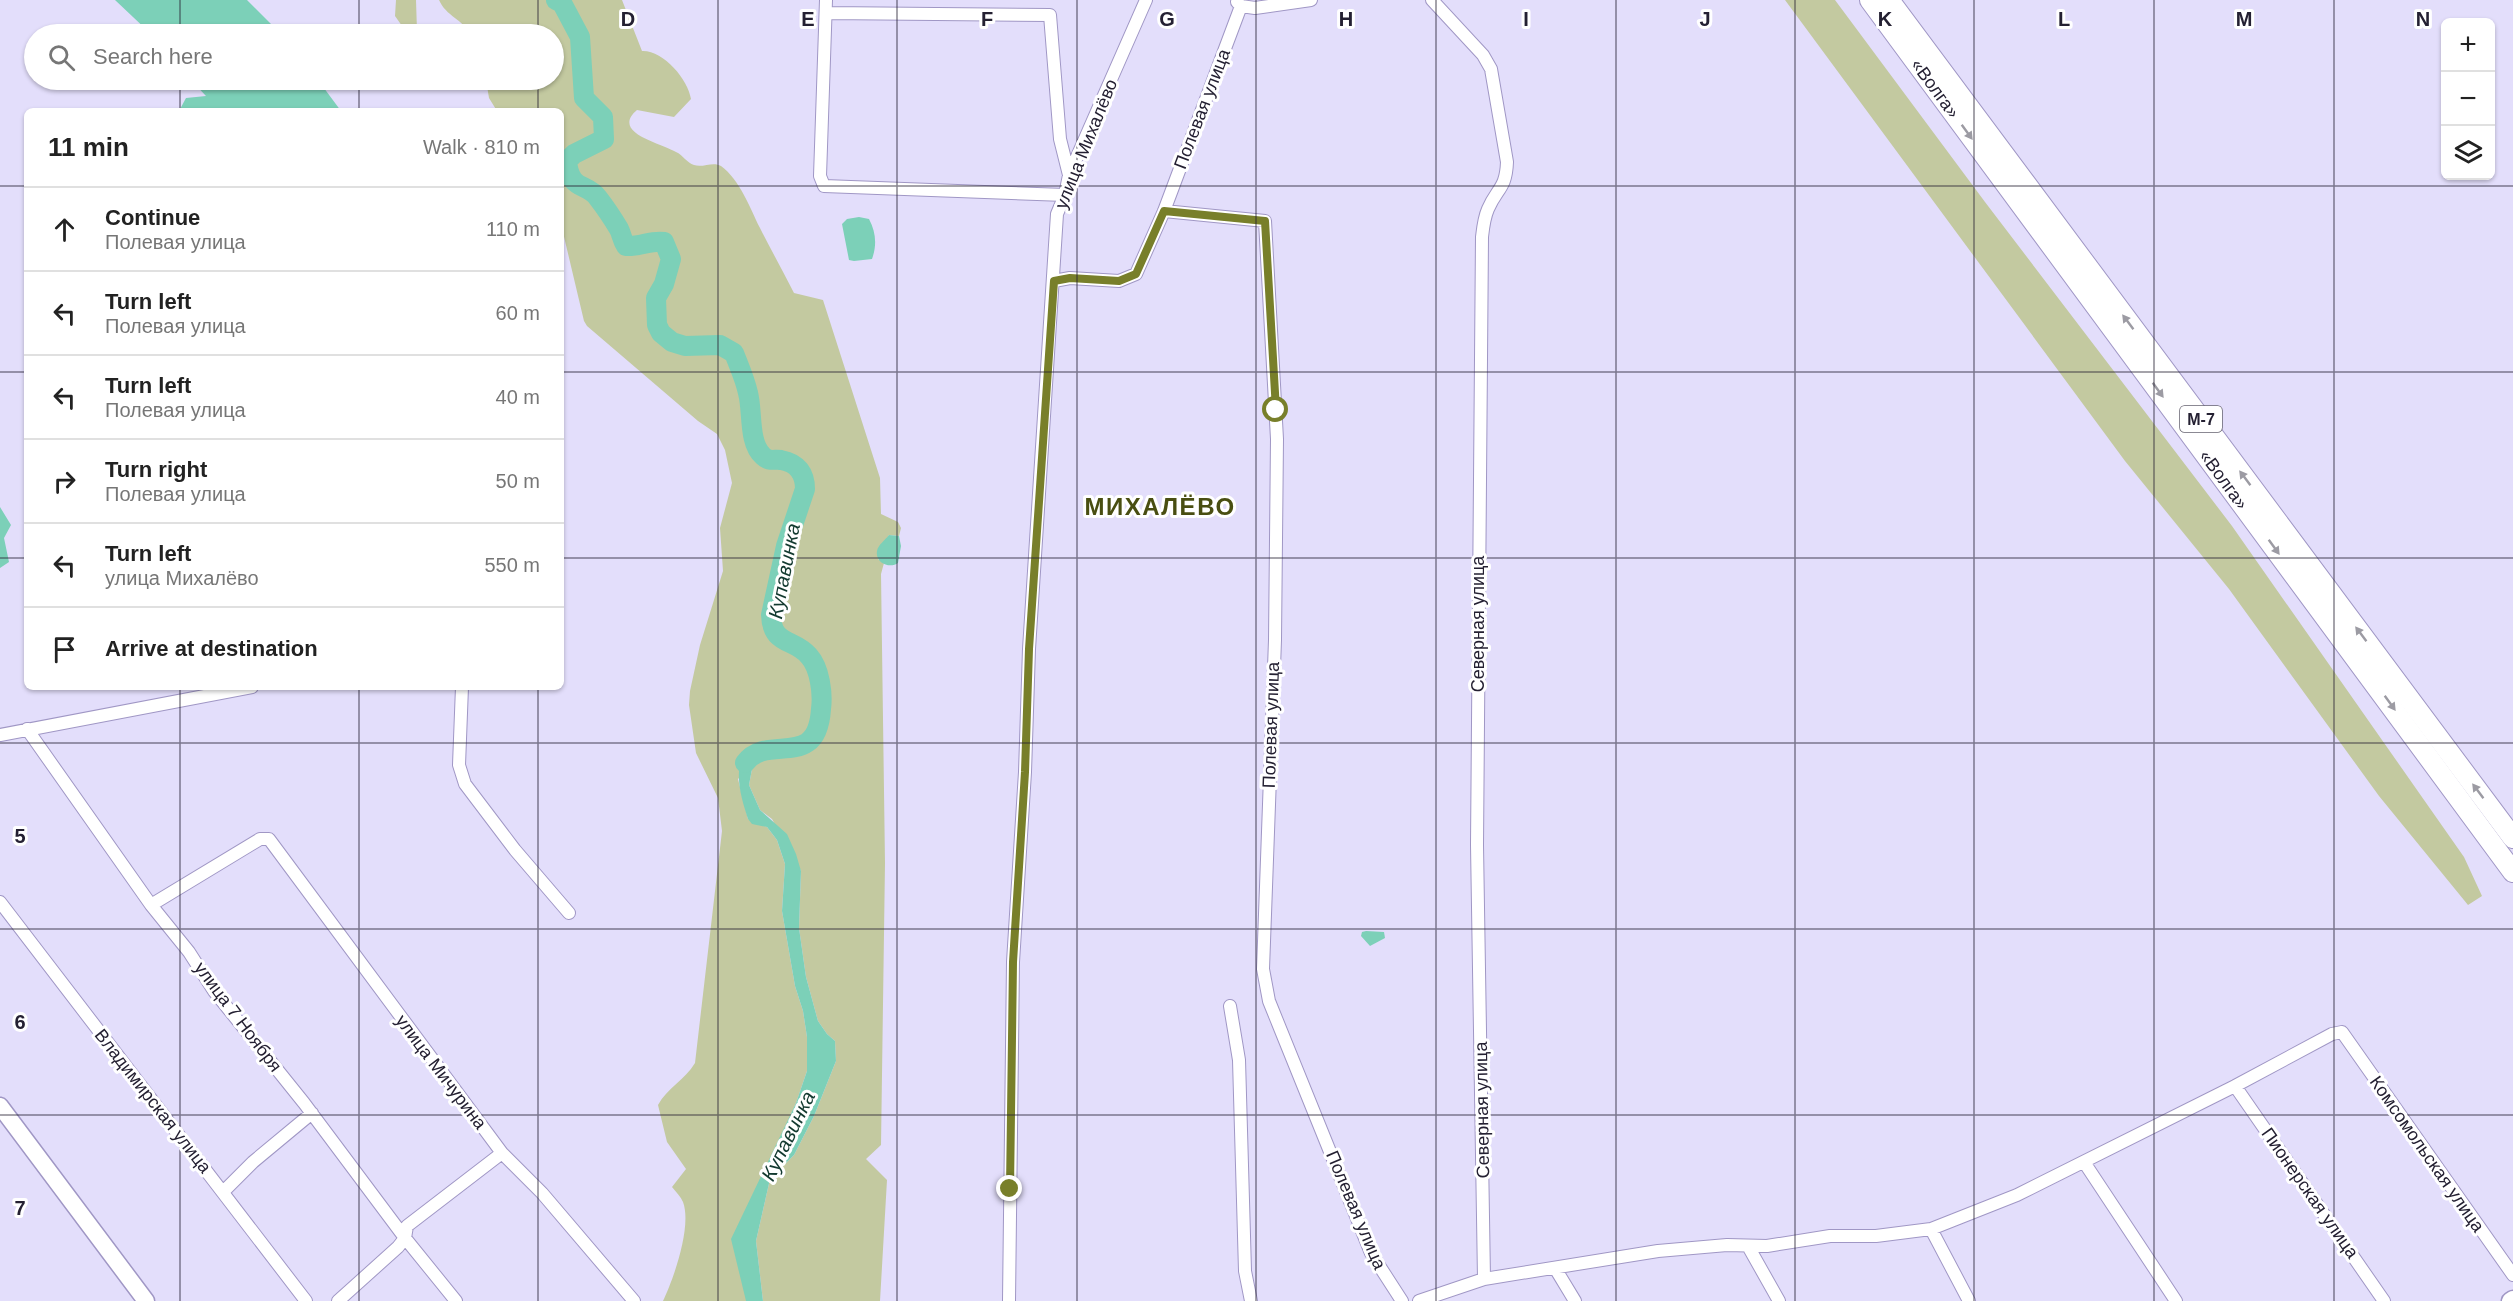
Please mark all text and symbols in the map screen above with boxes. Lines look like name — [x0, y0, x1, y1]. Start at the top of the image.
text: D — [621, 8, 635, 30]
text: E — [801, 8, 815, 30]
text: F — [981, 8, 993, 30]
text: G — [1159, 8, 1175, 30]
text: H — [1339, 8, 1353, 30]
text: I — [1523, 8, 1529, 30]
text: J — [1699, 8, 1711, 30]
text: K — [1878, 8, 1893, 30]
text: L — [2058, 8, 2070, 30]
text: M — [2236, 8, 2252, 30]
text: N — [2416, 8, 2430, 30]
map controls — [2441, 18, 2495, 180]
button: + — [2441, 18, 2495, 72]
search box — [24, 24, 564, 90]
icon: search — [45, 41, 78, 74]
text: Search here — [93, 44, 213, 69]
street label: Полевая улица — [1170, 45, 1234, 172]
street label: «Волга» — [1907, 55, 1964, 122]
button: − — [2441, 72, 2495, 126]
street label: улица Михалёво — [1051, 76, 1121, 212]
one-way arrow — [1961, 123, 1973, 139]
button: layers — [2441, 126, 2495, 180]
text: 11 min — [48, 132, 129, 162]
text: Walk · 810 m — [423, 136, 540, 158]
text: Continue — [105, 205, 200, 230]
icon: ahead — [48, 213, 81, 246]
text: 110 m — [486, 218, 540, 240]
text: Полевая улица — [105, 231, 246, 253]
text: Turn left — [105, 289, 191, 314]
icon: left — [48, 297, 81, 330]
text: 60 m — [496, 302, 540, 324]
one-way arrow — [2123, 314, 2135, 329]
text: Полевая улица — [105, 315, 246, 337]
text: Turn left — [105, 373, 191, 398]
icon: left — [48, 381, 81, 414]
one-way arrow — [2151, 382, 2163, 397]
text: 40 m — [496, 386, 540, 408]
route start — [1262, 396, 1288, 422]
text: Полевая улица — [105, 399, 246, 421]
road number: М-7 — [2180, 406, 2222, 432]
street label: «Волга» — [2195, 446, 2252, 513]
text: Turn right — [105, 457, 207, 482]
icon: right — [48, 465, 81, 498]
text: 50 m — [496, 470, 540, 492]
one-way arrow — [2238, 470, 2251, 486]
text: Полевая улица — [105, 483, 246, 505]
district label: МИХАЛЁВО — [1084, 493, 1236, 520]
water label: Купавинка — [764, 521, 804, 621]
one-way arrow — [2267, 539, 2279, 554]
text: Turn left — [105, 541, 191, 566]
icon: left — [48, 549, 81, 582]
text: 550 m — [484, 554, 540, 576]
street label: Северная улица — [1468, 555, 1488, 692]
text: улица Михалёво — [105, 567, 259, 589]
one-way arrow — [2356, 627, 2368, 642]
icon: arrive — [48, 633, 81, 666]
text: Arrive at destination — [105, 636, 318, 661]
street label: Полевая улица — [1259, 660, 1283, 789]
one-way arrow — [2383, 696, 2395, 711]
one-way arrow — [2472, 783, 2484, 799]
text: 5 — [14, 825, 26, 847]
street label: улица 7 Ноября — [190, 958, 286, 1076]
text: 6 — [14, 1011, 26, 1033]
street label: улица Мичурина — [392, 1011, 491, 1134]
street label: Владимирская улица — [91, 1025, 216, 1178]
street label: Северная улица — [1471, 1041, 1493, 1178]
street label: Комсомольская улица — [2366, 1072, 2489, 1237]
water label: Купавинка — [757, 1088, 819, 1184]
street label: Пионерская улица — [2258, 1124, 2363, 1263]
street label: Полевая улица — [1322, 1148, 1390, 1273]
route end — [996, 1175, 1022, 1201]
text: 7 — [14, 1197, 26, 1219]

